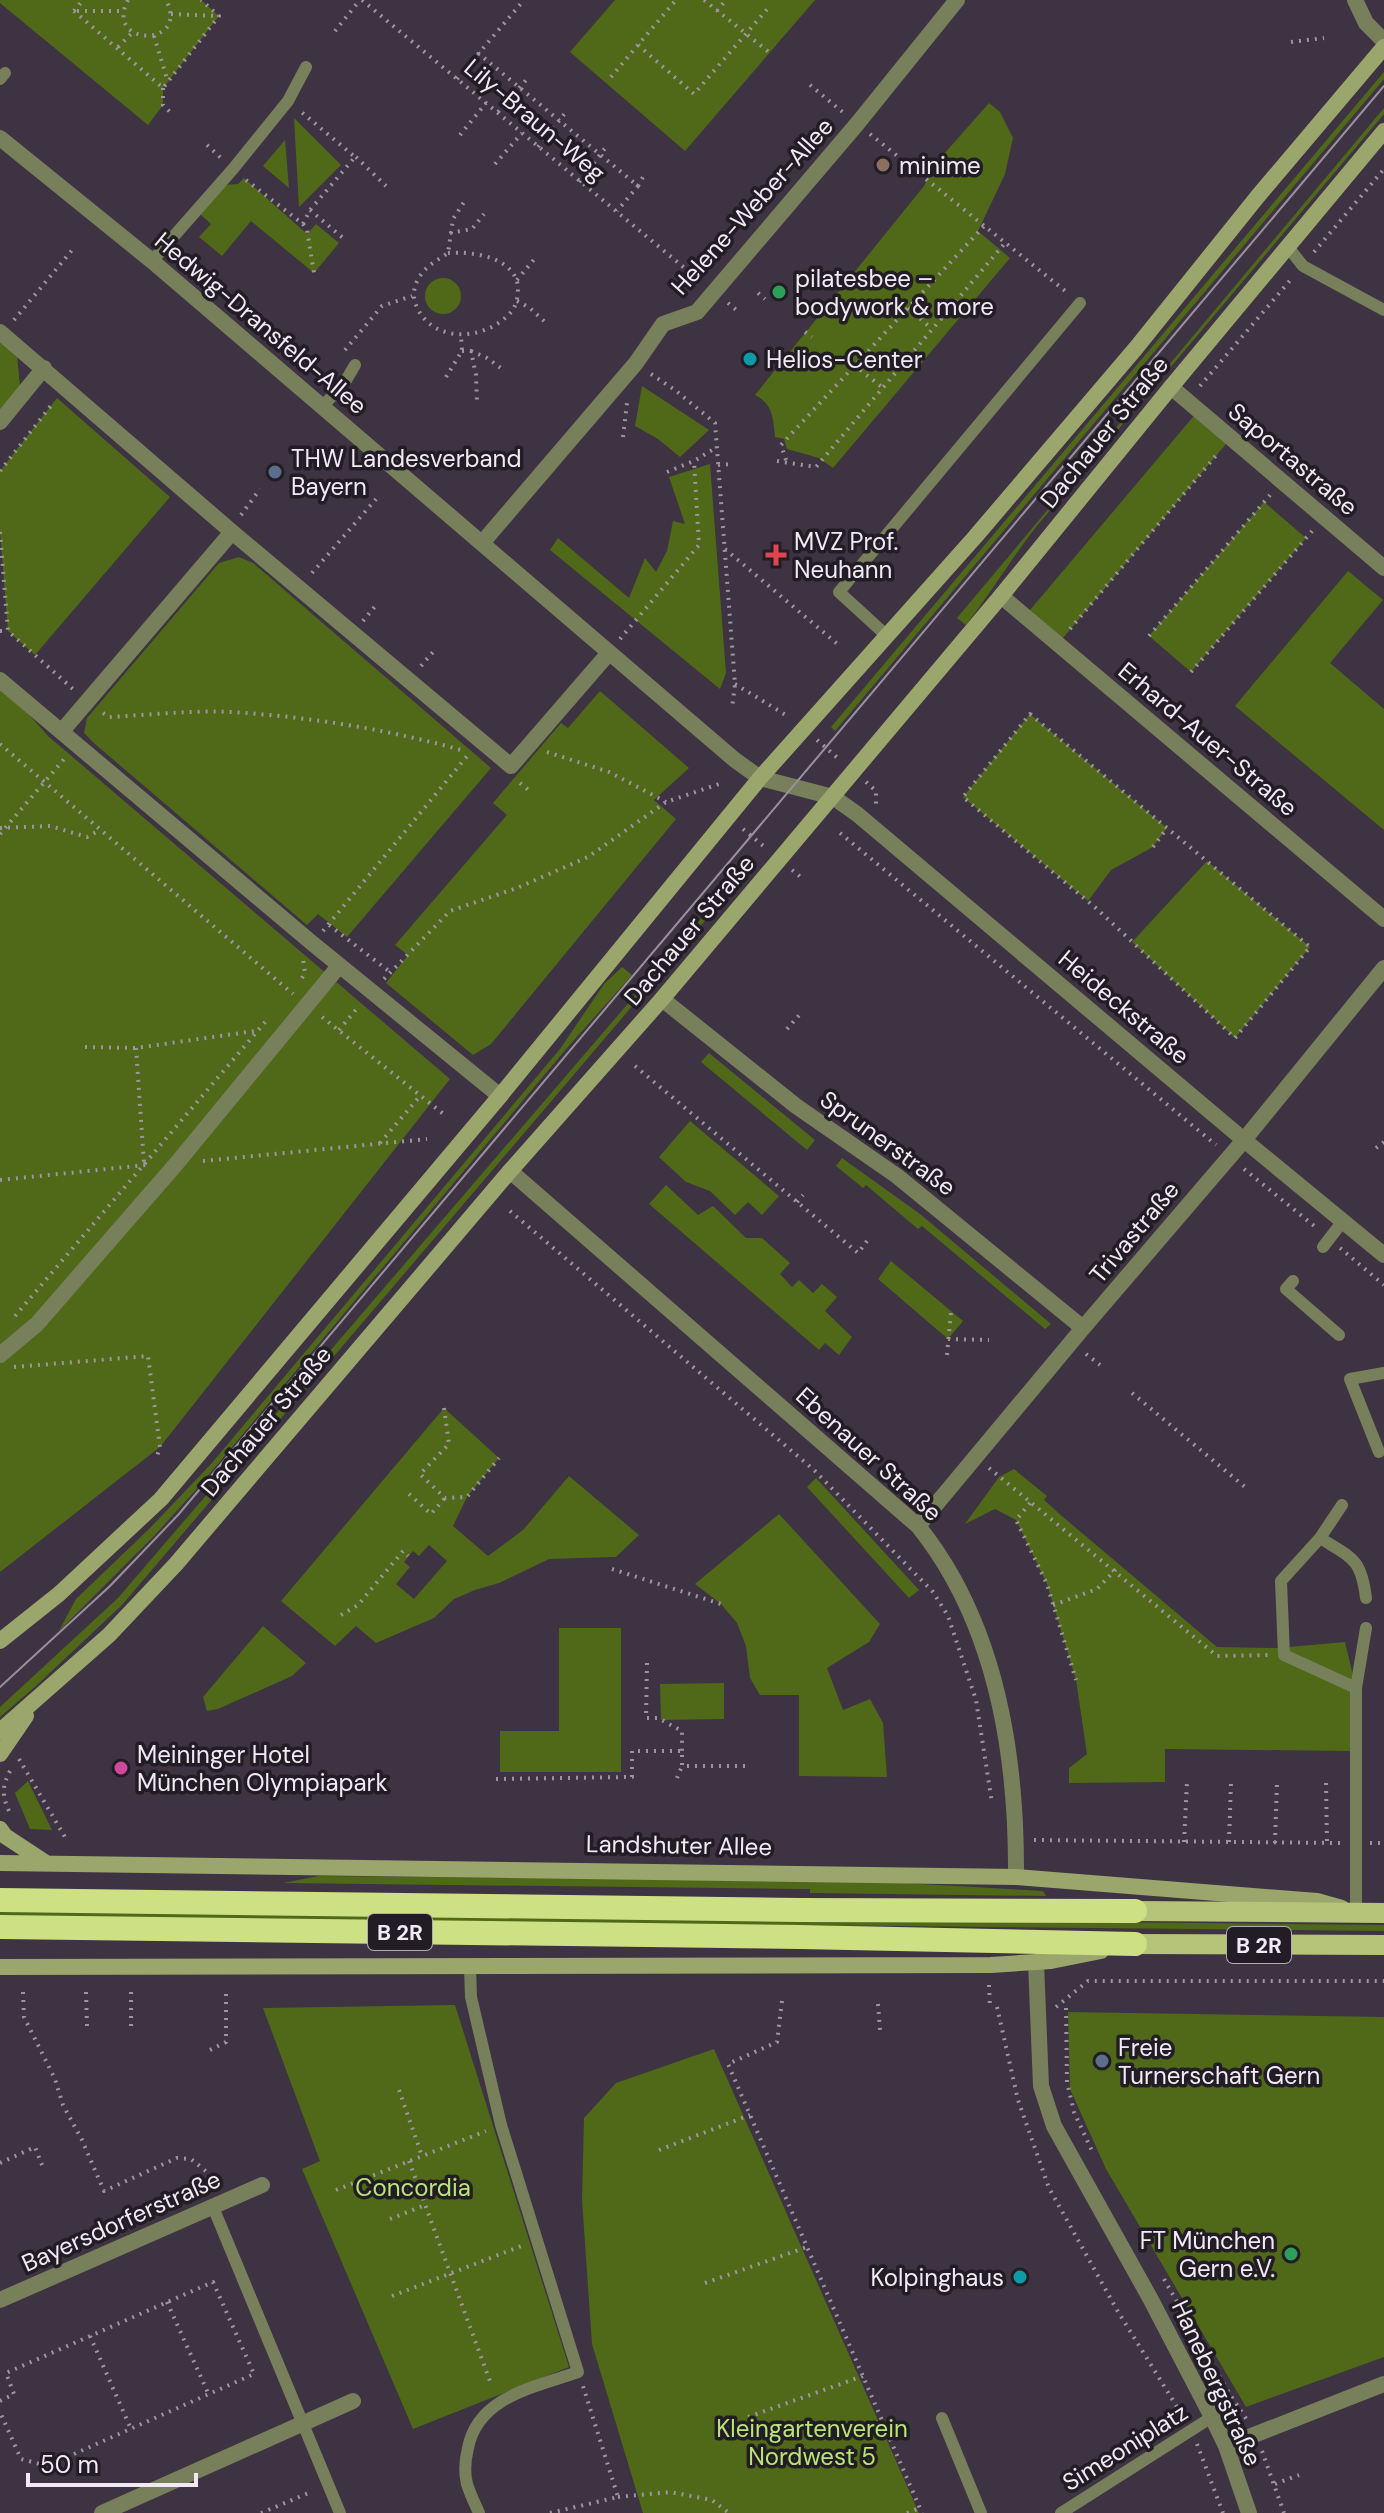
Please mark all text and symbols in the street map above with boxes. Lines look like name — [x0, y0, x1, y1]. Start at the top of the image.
street label: Lily-Braun-Weg — [458, 52, 612, 188]
street label: Helene-Weber-Allee — [664, 111, 840, 301]
place label: minime — [899, 150, 981, 181]
marker: minime — [874, 156, 892, 174]
street label: Hedwig-Dransfeld-Allee — [149, 225, 373, 421]
place label: pilatesbee – bodywork & more — [795, 263, 994, 322]
marker: pilatesbee – bodywork & more — [770, 283, 788, 301]
place label: Helios-Center — [766, 344, 923, 375]
street label: Dachauer Straße — [1033, 349, 1175, 515]
marker: Helios-Center — [741, 350, 759, 368]
street label: Saportastraße — [1222, 396, 1364, 522]
place label: THW Landesverband Bayern — [291, 443, 521, 502]
marker: THW Landesverband Bayern — [266, 463, 284, 481]
place label: MVZ Prof. Neuhann — [794, 526, 898, 585]
marker: MVZ Prof. Neuhann — [765, 544, 787, 566]
street label: Erhard-Auer-Straße — [1112, 655, 1304, 823]
street label: Dachauer Straße — [617, 848, 761, 1012]
street label: Heideckstraße — [1052, 943, 1196, 1071]
street label: Sprunerstraße — [814, 1083, 962, 1203]
street label: Trivastraße — [1082, 1175, 1186, 1289]
street label: Dachauer Straße — [194, 1339, 338, 1503]
street label: Ebenauer Straße — [789, 1380, 949, 1528]
place label: Meininger Hotel München Olympiapark — [137, 1739, 388, 1798]
marker: Meininger Hotel München Olympiapark — [112, 1759, 130, 1777]
street label: Landshuter Allee — [586, 1828, 772, 1862]
road number: B 2R — [368, 1914, 432, 1950]
road number: B 2R — [1227, 1927, 1291, 1963]
place label: Freie Turnerschaft Gern — [1118, 2032, 1320, 2091]
marker: Freie Turnerschaft Gern — [1093, 2052, 1111, 2070]
street label: Bayersdorferstraße — [17, 2163, 225, 2279]
park label: Concordia — [355, 2172, 471, 2203]
place label: FT München Gern e.V. — [1140, 2225, 1275, 2284]
marker: FT München Gern e.V. — [1282, 2245, 1300, 2263]
place label: Kolpinghaus — [871, 2262, 1004, 2293]
marker: Kolpinghaus — [1011, 2268, 1029, 2286]
street label: Hanebergstraße — [1165, 2295, 1269, 2471]
street label: Simeoniplatz — [1057, 2396, 1193, 2498]
park label: Kleingartenverein Nordwest 5 — [716, 2413, 908, 2472]
scale bar — [28, 2437, 196, 2487]
text: 50 m — [40, 2449, 99, 2480]

